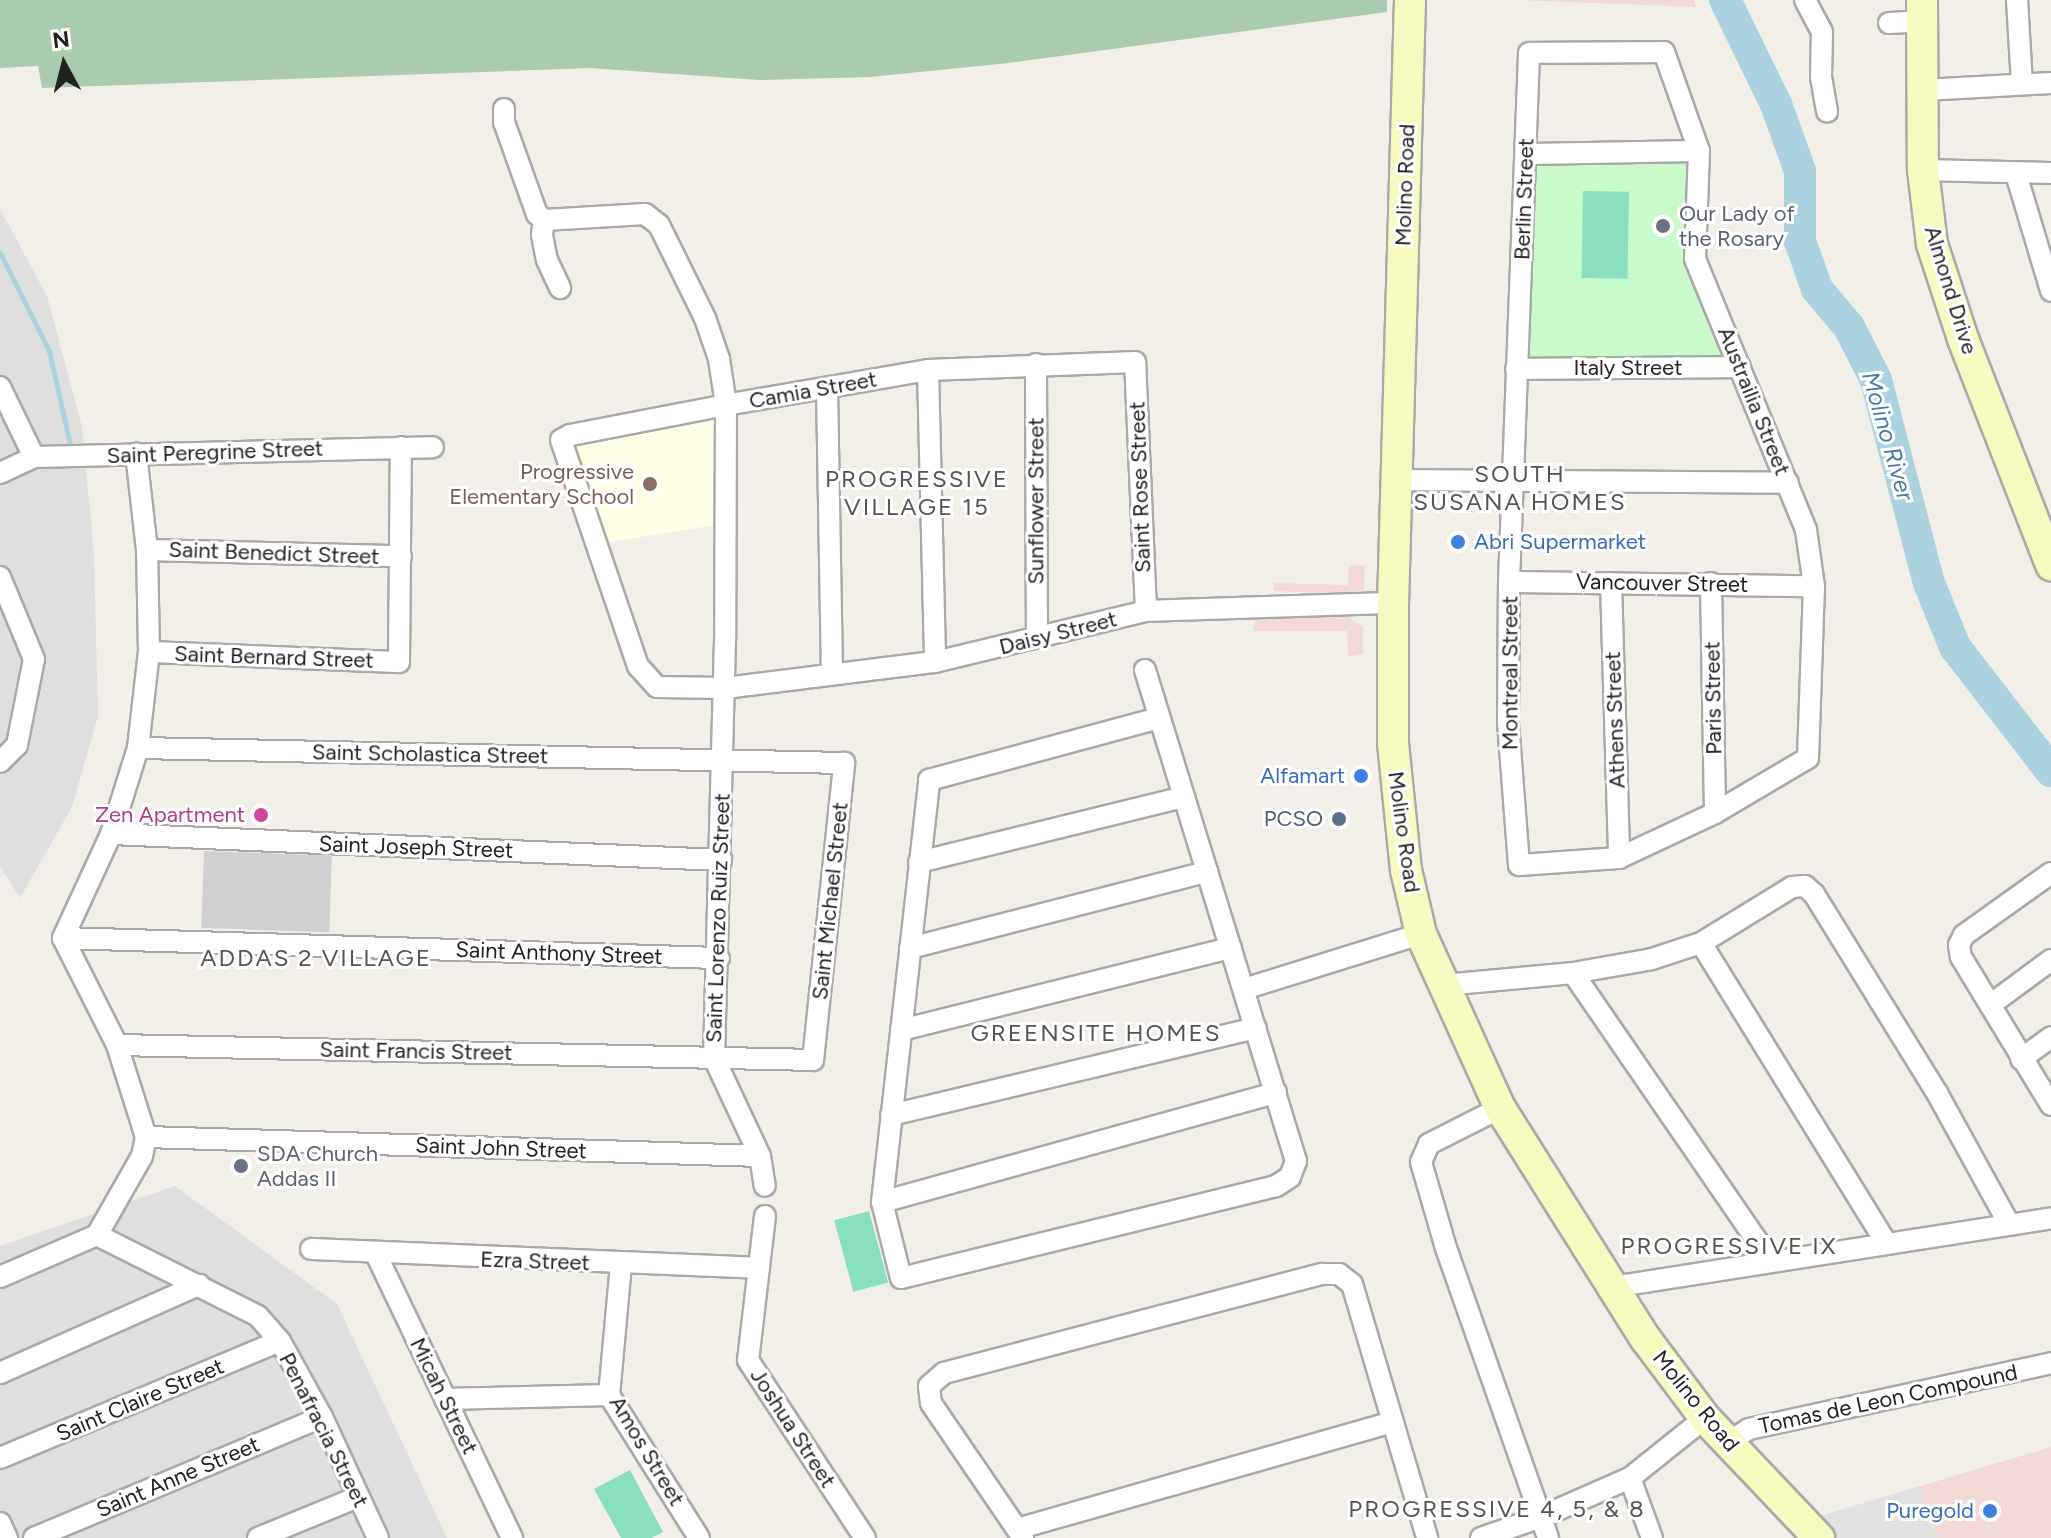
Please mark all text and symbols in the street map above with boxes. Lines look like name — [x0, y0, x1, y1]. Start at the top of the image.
north arrow — [24, 24, 104, 104]
text: N — [51, 25, 71, 54]
street label: Molino Road — [1390, 123, 1420, 247]
street label: Berlin Street — [1509, 138, 1539, 260]
place label: Our Lady of the Rosary — [1679, 200, 1795, 252]
marker: Our Lady of the Rosary — [1654, 217, 1672, 235]
street label: Almond Drive — [1919, 223, 1983, 357]
street label: Austrailia Street — [1712, 323, 1796, 479]
street label: Italy Street — [1574, 355, 1682, 381]
street label: Camia Street — [747, 366, 879, 414]
water label: Molino River — [1856, 368, 1920, 504]
street label: Saint Rose Street — [1124, 401, 1156, 573]
street label: Sunflower Street — [1023, 418, 1049, 584]
street label: Saint Peregrine Street — [106, 435, 324, 469]
place label: Progressive Elementary School — [449, 458, 634, 510]
district label: SOUTH SUSANA HOMES — [1413, 460, 1627, 516]
district label: PROGRESSIVE VILLAGE 15 — [825, 465, 1009, 521]
marker: Progressive Elementary School — [641, 475, 659, 493]
place label: Abri Supermarket — [1474, 529, 1646, 555]
marker: Abri Supermarket — [1449, 533, 1467, 551]
street label: Saint Benedict Street — [168, 536, 380, 570]
street label: Vancouver Street — [1576, 568, 1748, 598]
street label: Montreal Street — [1497, 596, 1523, 750]
street label: Daisy Street — [996, 606, 1120, 660]
street label: Saint Bernard Street — [174, 640, 374, 674]
street label: Paris Street — [1699, 641, 1727, 755]
street label: Athens Street — [1599, 651, 1631, 789]
street label: Saint Scholastica Street — [312, 739, 548, 769]
place label: Alfamart — [1260, 763, 1345, 789]
marker: Alfamart — [1352, 767, 1370, 785]
street label: Molino Road — [1382, 770, 1426, 894]
street label: Saint Lorenzo Ruiz Street — [700, 793, 736, 1043]
street label: Saint Michael Street — [806, 801, 854, 1001]
place label: Zen Apartment — [95, 802, 245, 828]
marker: Zen Apartment — [252, 806, 270, 824]
place label: PCSO — [1264, 806, 1323, 832]
marker: PCSO — [1330, 810, 1348, 828]
street label: Saint Joseph Street — [318, 830, 514, 864]
street label: Saint Anthony Street — [455, 936, 663, 970]
district label: ADDAS 2 VILLAGE — [200, 944, 432, 972]
district label: GREENSITE HOMES — [971, 1019, 1221, 1047]
street label: Saint Francis Street — [319, 1036, 513, 1066]
street label: Saint John Street — [415, 1132, 587, 1164]
place label: SDA Church Addas II — [257, 1140, 378, 1192]
marker: SDA Church Addas II — [232, 1157, 250, 1175]
district label: PROGRESSIVE IX — [1621, 1232, 1837, 1260]
street label: Ezra Street — [480, 1246, 590, 1276]
street label: Micah Street — [404, 1334, 484, 1458]
street label: Molino Road — [1647, 1345, 1745, 1457]
street label: Penafracia Street — [274, 1348, 374, 1512]
street label: Saint Claire Street — [52, 1353, 228, 1447]
street label: Tomas de Leon Compound — [1756, 1359, 2020, 1439]
street label: Joshua Street — [745, 1363, 841, 1493]
street label: Amos Street — [604, 1391, 690, 1511]
street label: Saint Anne Street — [93, 1431, 263, 1523]
district label: PROGRESSIVE 4, 5, & 8 — [1348, 1495, 1646, 1523]
place label: Puregold — [1886, 1498, 1974, 1524]
marker: Puregold — [1981, 1502, 1999, 1520]

